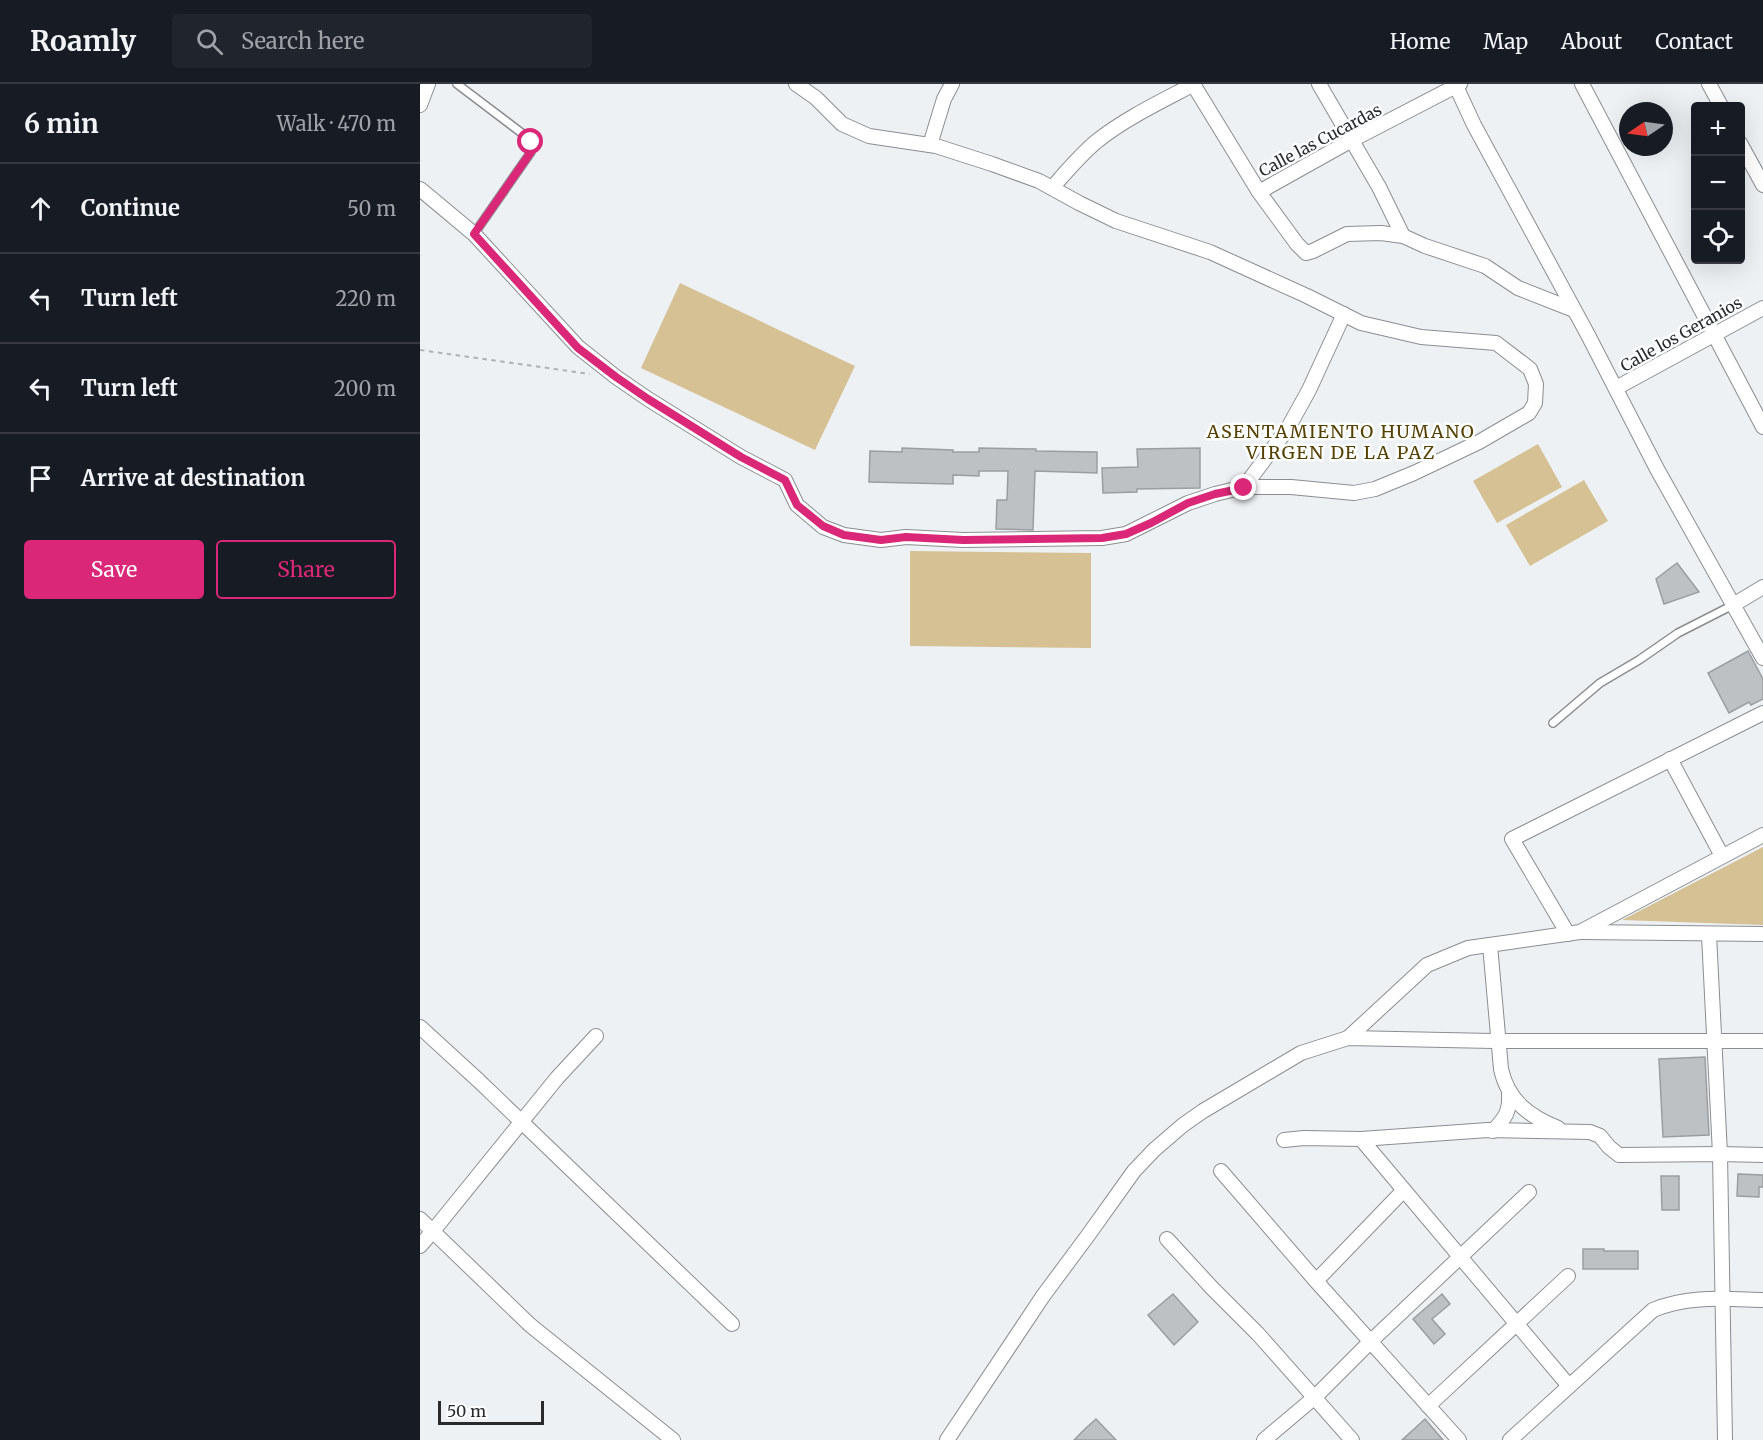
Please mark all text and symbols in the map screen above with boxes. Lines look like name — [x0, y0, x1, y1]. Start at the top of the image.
search box — [172, 14, 592, 68]
text: Roamly — [30, 23, 136, 59]
icon: search — [193, 25, 226, 58]
text: Search here — [241, 27, 364, 55]
text: Home — [1390, 28, 1450, 55]
text: Map — [1483, 28, 1528, 55]
text: About — [1561, 28, 1622, 55]
text: Contact — [1655, 28, 1733, 55]
street label: Calle las Cucardas — [1255, 99, 1385, 181]
north arrow — [1619, 102, 1673, 156]
map controls — [1691, 102, 1745, 264]
button: + — [1691, 102, 1745, 156]
text: 6 min — [24, 107, 99, 140]
text: Walk · 470 m — [277, 111, 396, 136]
route start — [517, 128, 543, 154]
button: − — [1691, 156, 1745, 210]
icon: ahead — [24, 192, 57, 225]
text: Continue — [81, 194, 180, 222]
text: 50 m — [347, 196, 396, 221]
button: locate — [1691, 210, 1745, 264]
icon: left — [24, 282, 57, 315]
text: Turn left — [81, 284, 178, 312]
text: 220 m — [336, 286, 396, 311]
street label: Calle los Geranios — [1617, 292, 1745, 376]
icon: left — [24, 372, 57, 405]
text: Turn left — [81, 374, 178, 402]
text: 200 m — [334, 376, 396, 401]
district label: ASENTAMIENTO HUMANO VIRGEN DE LA PAZ — [1206, 420, 1475, 464]
icon: arrive — [24, 462, 57, 495]
text: Arrive at destination — [81, 464, 305, 492]
route end — [1230, 474, 1256, 500]
button: Save — [24, 540, 204, 599]
button: Share — [216, 540, 396, 599]
scale bar — [438, 1398, 544, 1426]
text: 50 m — [447, 1401, 486, 1421]

